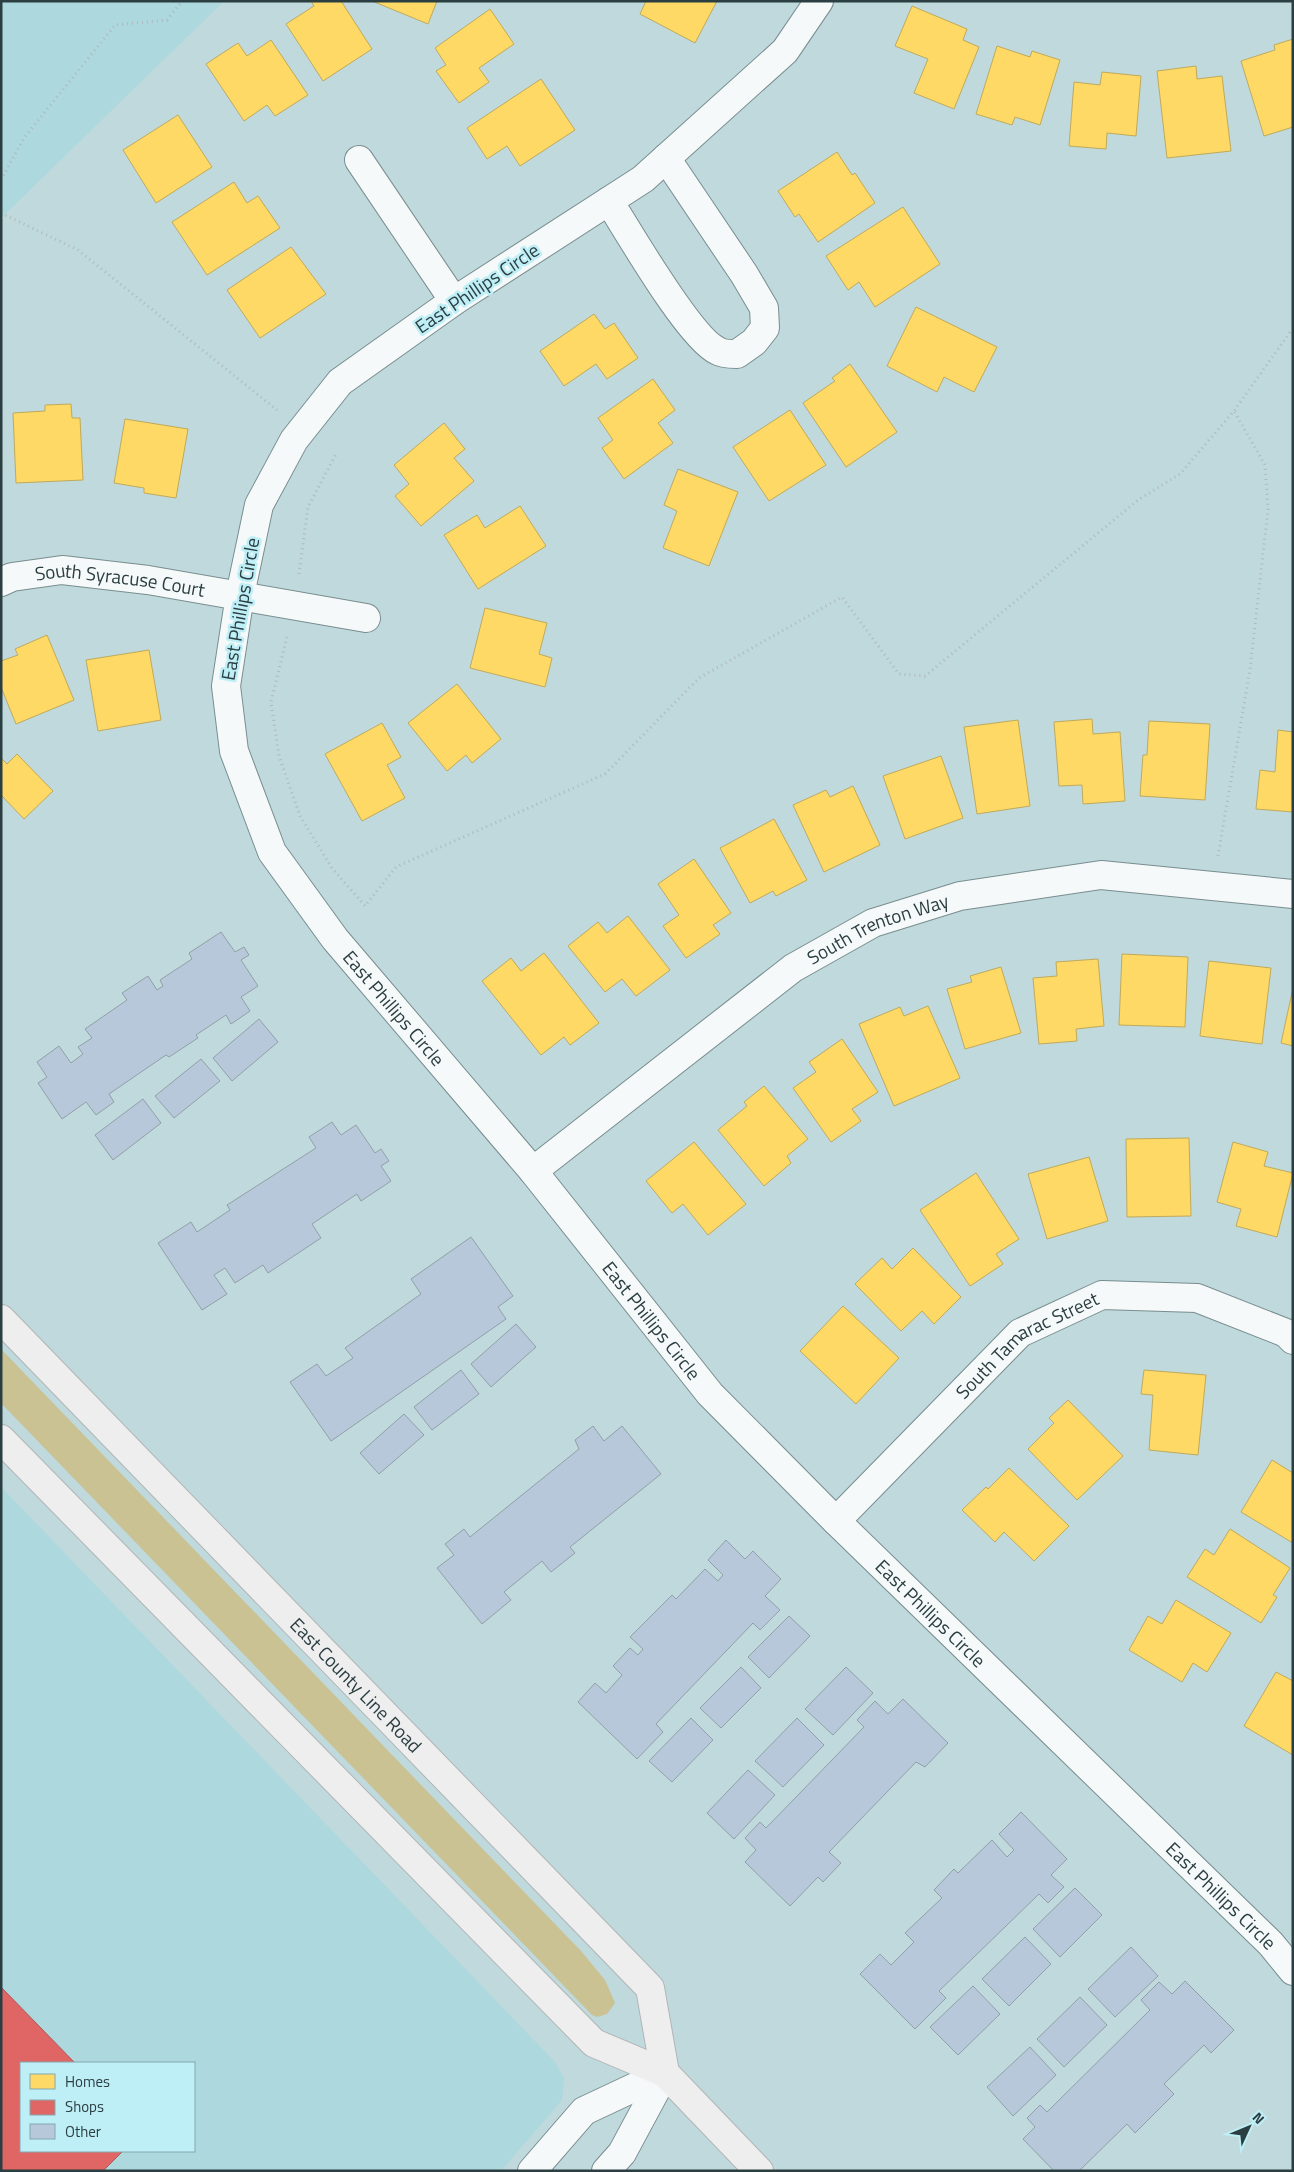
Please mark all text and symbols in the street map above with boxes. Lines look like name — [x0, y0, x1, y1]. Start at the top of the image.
street label: East Phillips Circle — [409, 235, 545, 340]
street label: East Phillips Circle — [213, 535, 266, 683]
street label: South Syracuse Court — [33, 555, 208, 604]
street label: South Trenton Way — [801, 885, 952, 971]
street label: East Phillips Circle — [336, 943, 452, 1072]
street label: East Phillips Circle — [596, 1255, 708, 1386]
street label: South Tamarac Street — [948, 1283, 1103, 1405]
street label: East Phillips Circle — [869, 1552, 993, 1674]
street label: East County Line Road — [284, 1610, 429, 1759]
street label: East Phillips Circle — [1160, 1834, 1283, 1956]
legend — [20, 2062, 195, 2152]
text: Homes — [65, 2070, 110, 2093]
text: Shops — [65, 2095, 104, 2118]
north arrow — [1224, 2102, 1274, 2152]
text: N — [1248, 2107, 1270, 2128]
text: Other — [65, 2120, 101, 2143]

